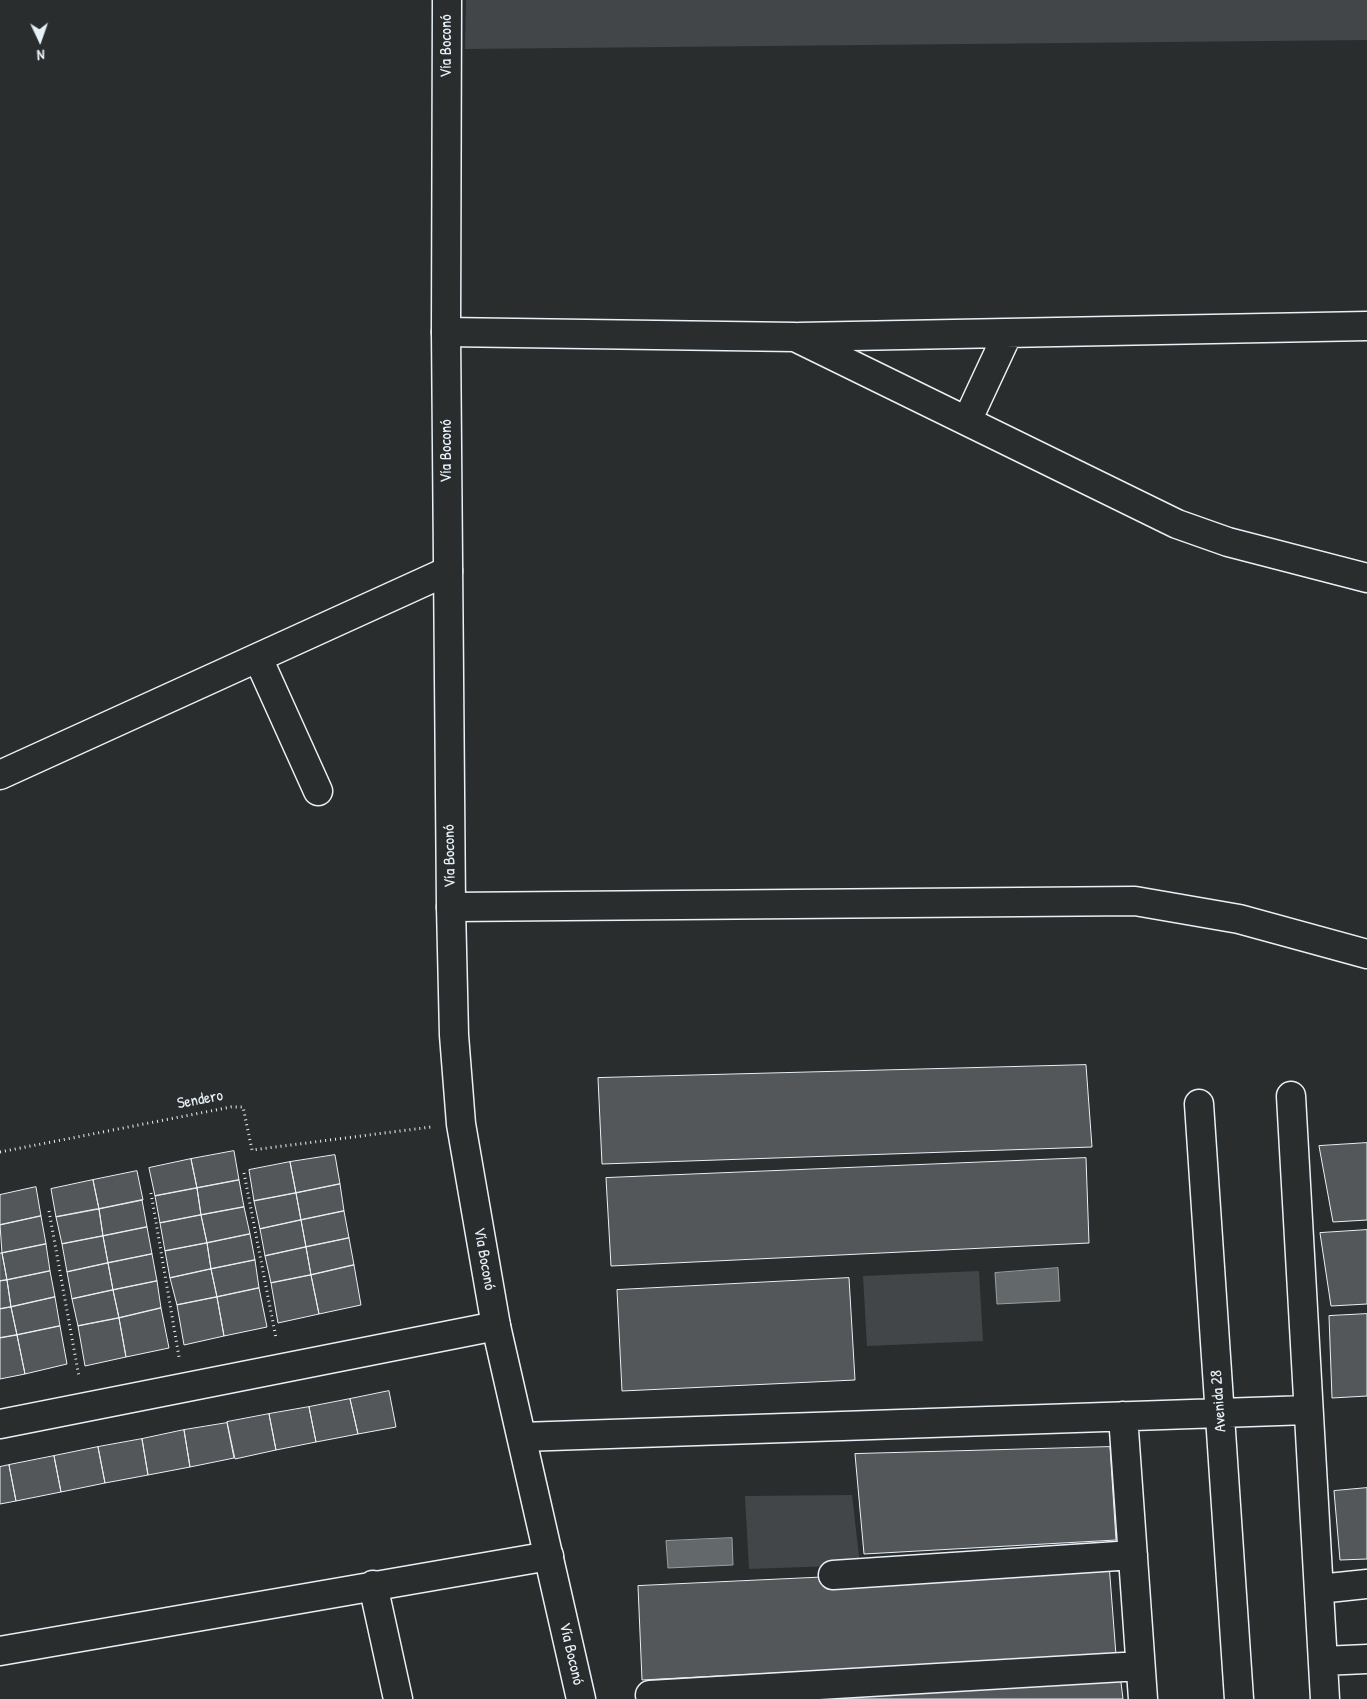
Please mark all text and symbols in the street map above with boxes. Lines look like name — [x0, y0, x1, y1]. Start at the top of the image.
street label: Vía Boconó — [437, 14, 457, 78]
north arrow — [15, 15, 65, 65]
text: N — [37, 46, 45, 65]
street label: Vía Boconó — [437, 419, 457, 483]
street label: Vía Boconó — [440, 824, 460, 888]
street label: Sendero — [176, 1086, 224, 1114]
street label: Vía Boconó — [469, 1226, 499, 1292]
street label: Avenida 28 — [1207, 1369, 1231, 1433]
street label: Vía Boconó — [555, 1621, 587, 1687]

